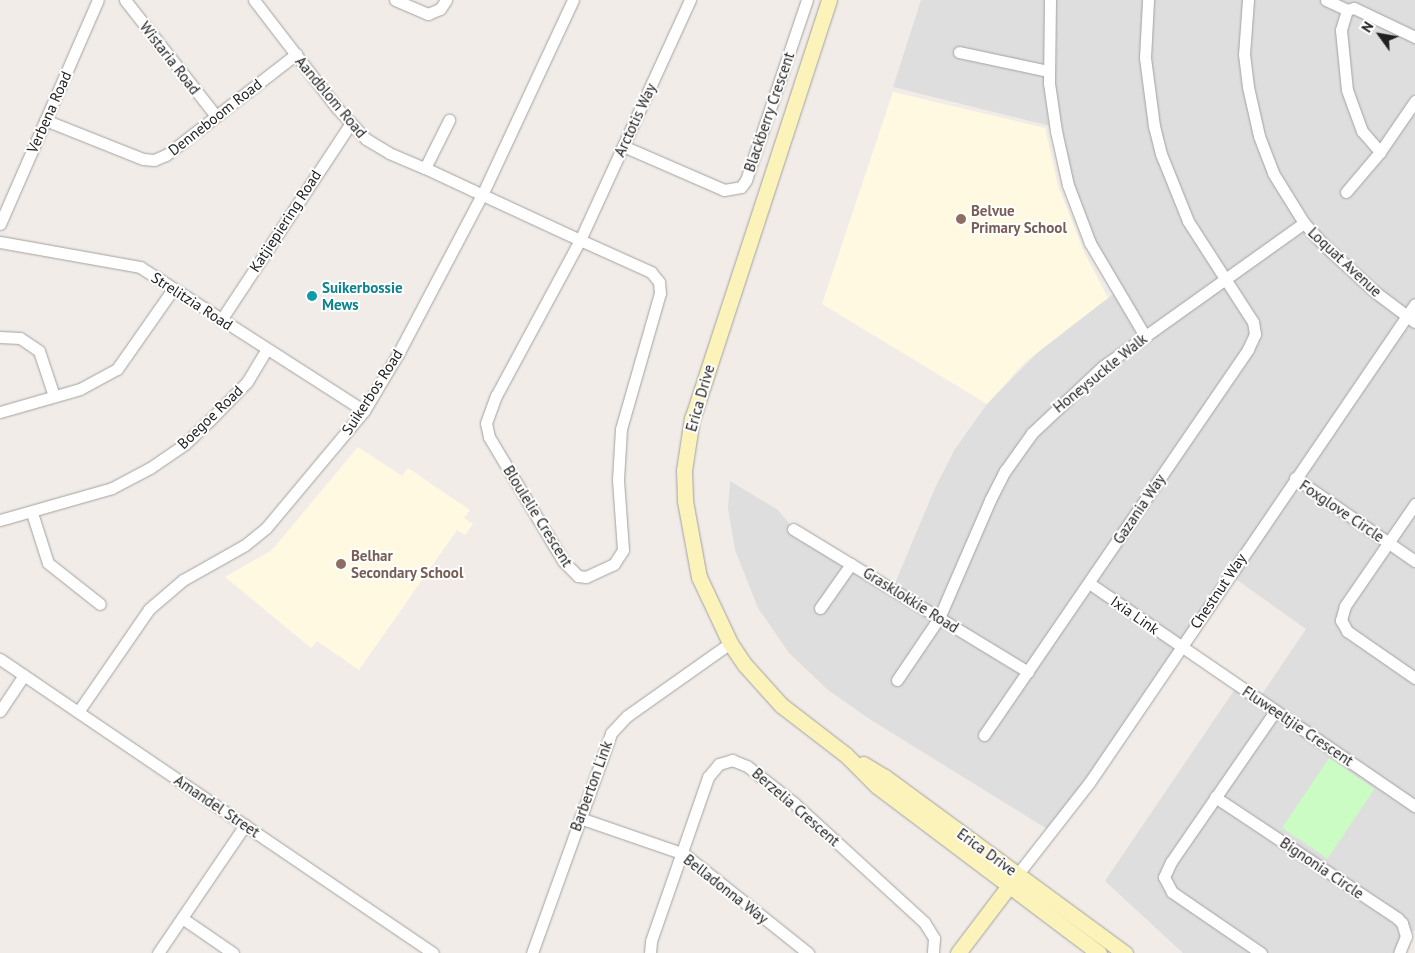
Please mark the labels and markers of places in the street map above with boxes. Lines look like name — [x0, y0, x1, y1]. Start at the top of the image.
place label: Belvue Primary School — [971, 201, 1067, 236]
marker: Belvue Primary School — [955, 213, 967, 225]
place label: Suikerbossie Mews — [322, 278, 403, 313]
marker: Suikerbossie Mews — [306, 290, 318, 302]
place label: Belhar Secondary School — [351, 546, 464, 581]
marker: Belhar Secondary School — [335, 558, 347, 570]

